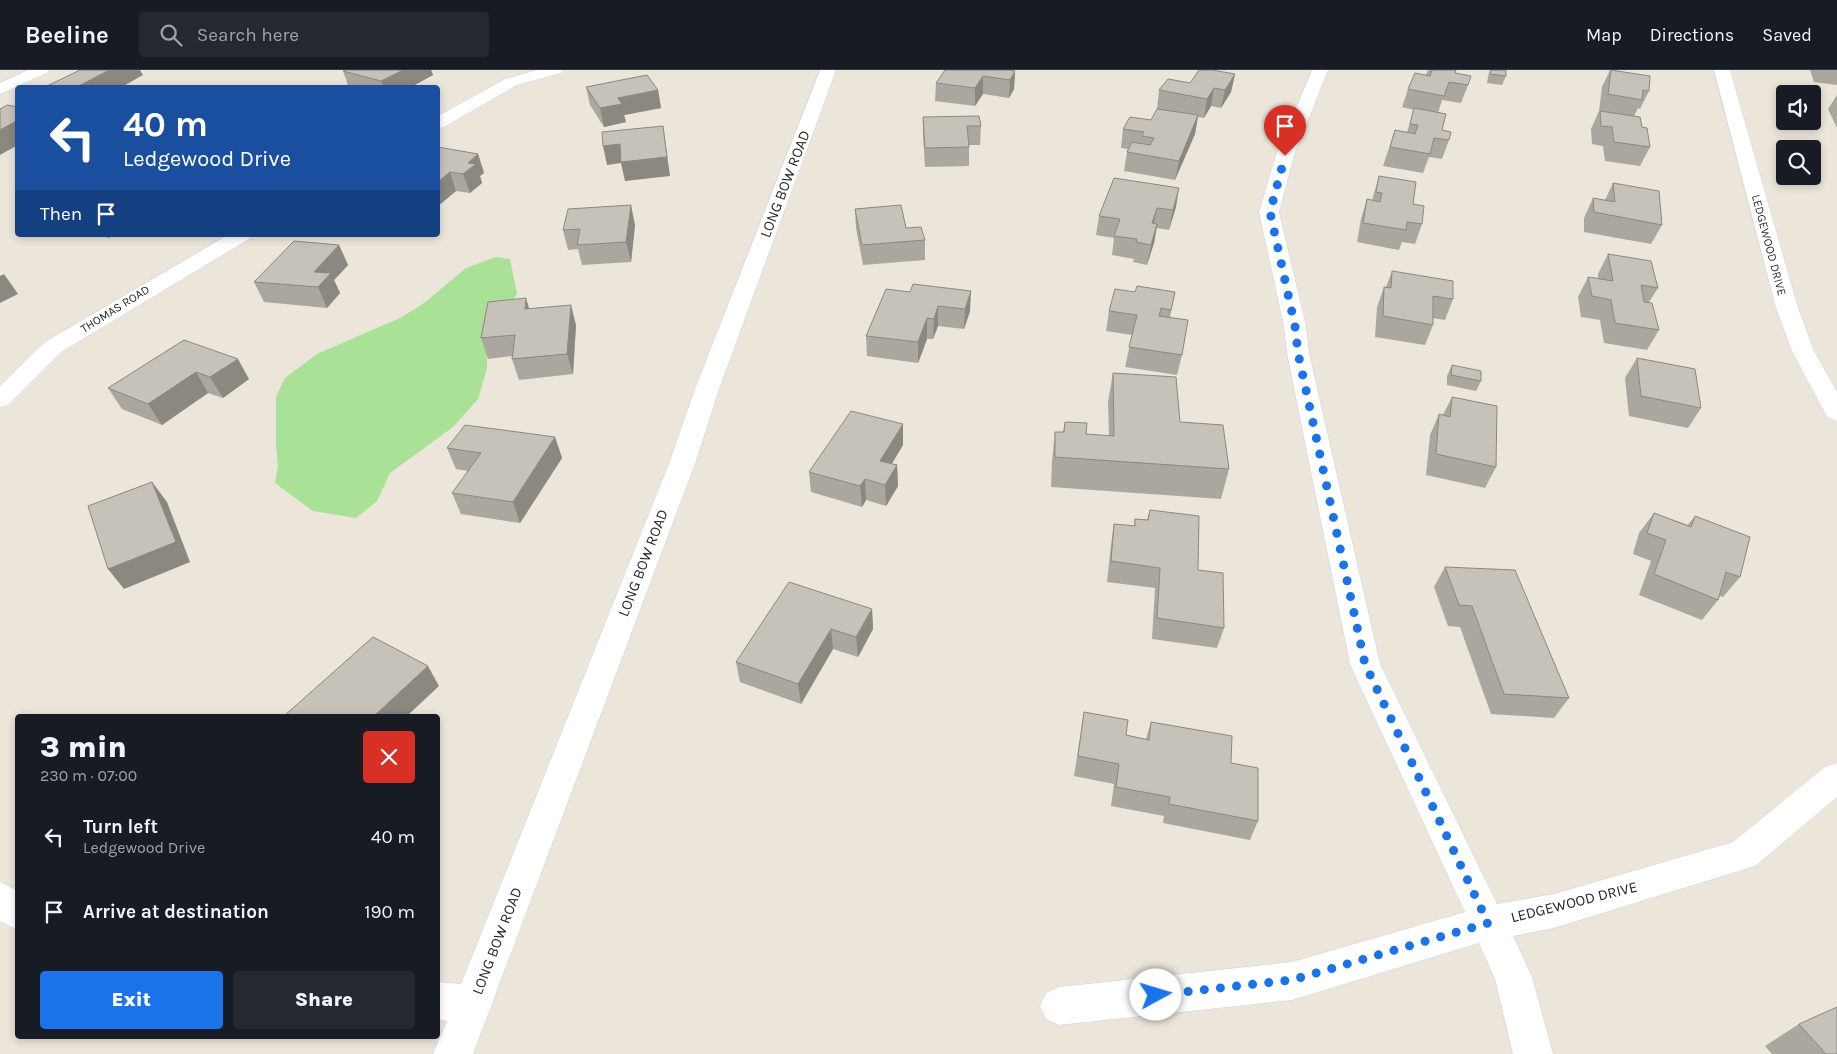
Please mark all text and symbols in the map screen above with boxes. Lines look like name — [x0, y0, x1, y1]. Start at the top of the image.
search box — [139, 12, 489, 57]
text: Beeline — [25, 21, 109, 49]
icon: search — [157, 21, 185, 49]
text: Search here — [197, 24, 299, 46]
text: Map — [1586, 24, 1622, 46]
text: Directions — [1650, 24, 1734, 46]
text: Saved — [1762, 24, 1812, 46]
map controls — [1776, 85, 1821, 185]
button: sound — [1776, 85, 1821, 130]
text: 40 m — [123, 104, 208, 145]
icon: left — [40, 105, 105, 170]
pin — [1264, 105, 1306, 156]
icon: arrive — [1271, 112, 1299, 140]
street label: LONG BOW ROAD — [756, 128, 814, 240]
button: search — [1776, 140, 1821, 185]
text: Ledgewood Drive — [123, 146, 291, 172]
street label: LEDGEWOOD DRIVE — [1749, 193, 1789, 297]
icon: arrive — [92, 200, 120, 228]
text: Then — [40, 203, 82, 225]
street label: THOMAS ROAD — [78, 282, 152, 336]
street label: LONG BOW ROAD — [614, 507, 672, 619]
text: 3 min — [40, 729, 127, 765]
button: close — [363, 731, 415, 783]
text: 230 m · 07:00 — [40, 766, 137, 785]
text: Turn left — [83, 816, 158, 838]
icon: left — [40, 823, 68, 851]
text: 40 m — [371, 826, 415, 848]
text: Ledgewood Drive — [83, 838, 205, 857]
street label: LEDGEWOOD DRIVE — [1509, 878, 1639, 926]
street label: LONG BOW ROAD — [468, 885, 526, 997]
icon: arrive — [40, 898, 68, 926]
text: Arrive at destination — [83, 901, 269, 923]
text: 190 m — [364, 901, 415, 923]
position arrow — [1129, 968, 1181, 1020]
button: Exit — [40, 971, 223, 1029]
button: Share — [233, 971, 415, 1029]

